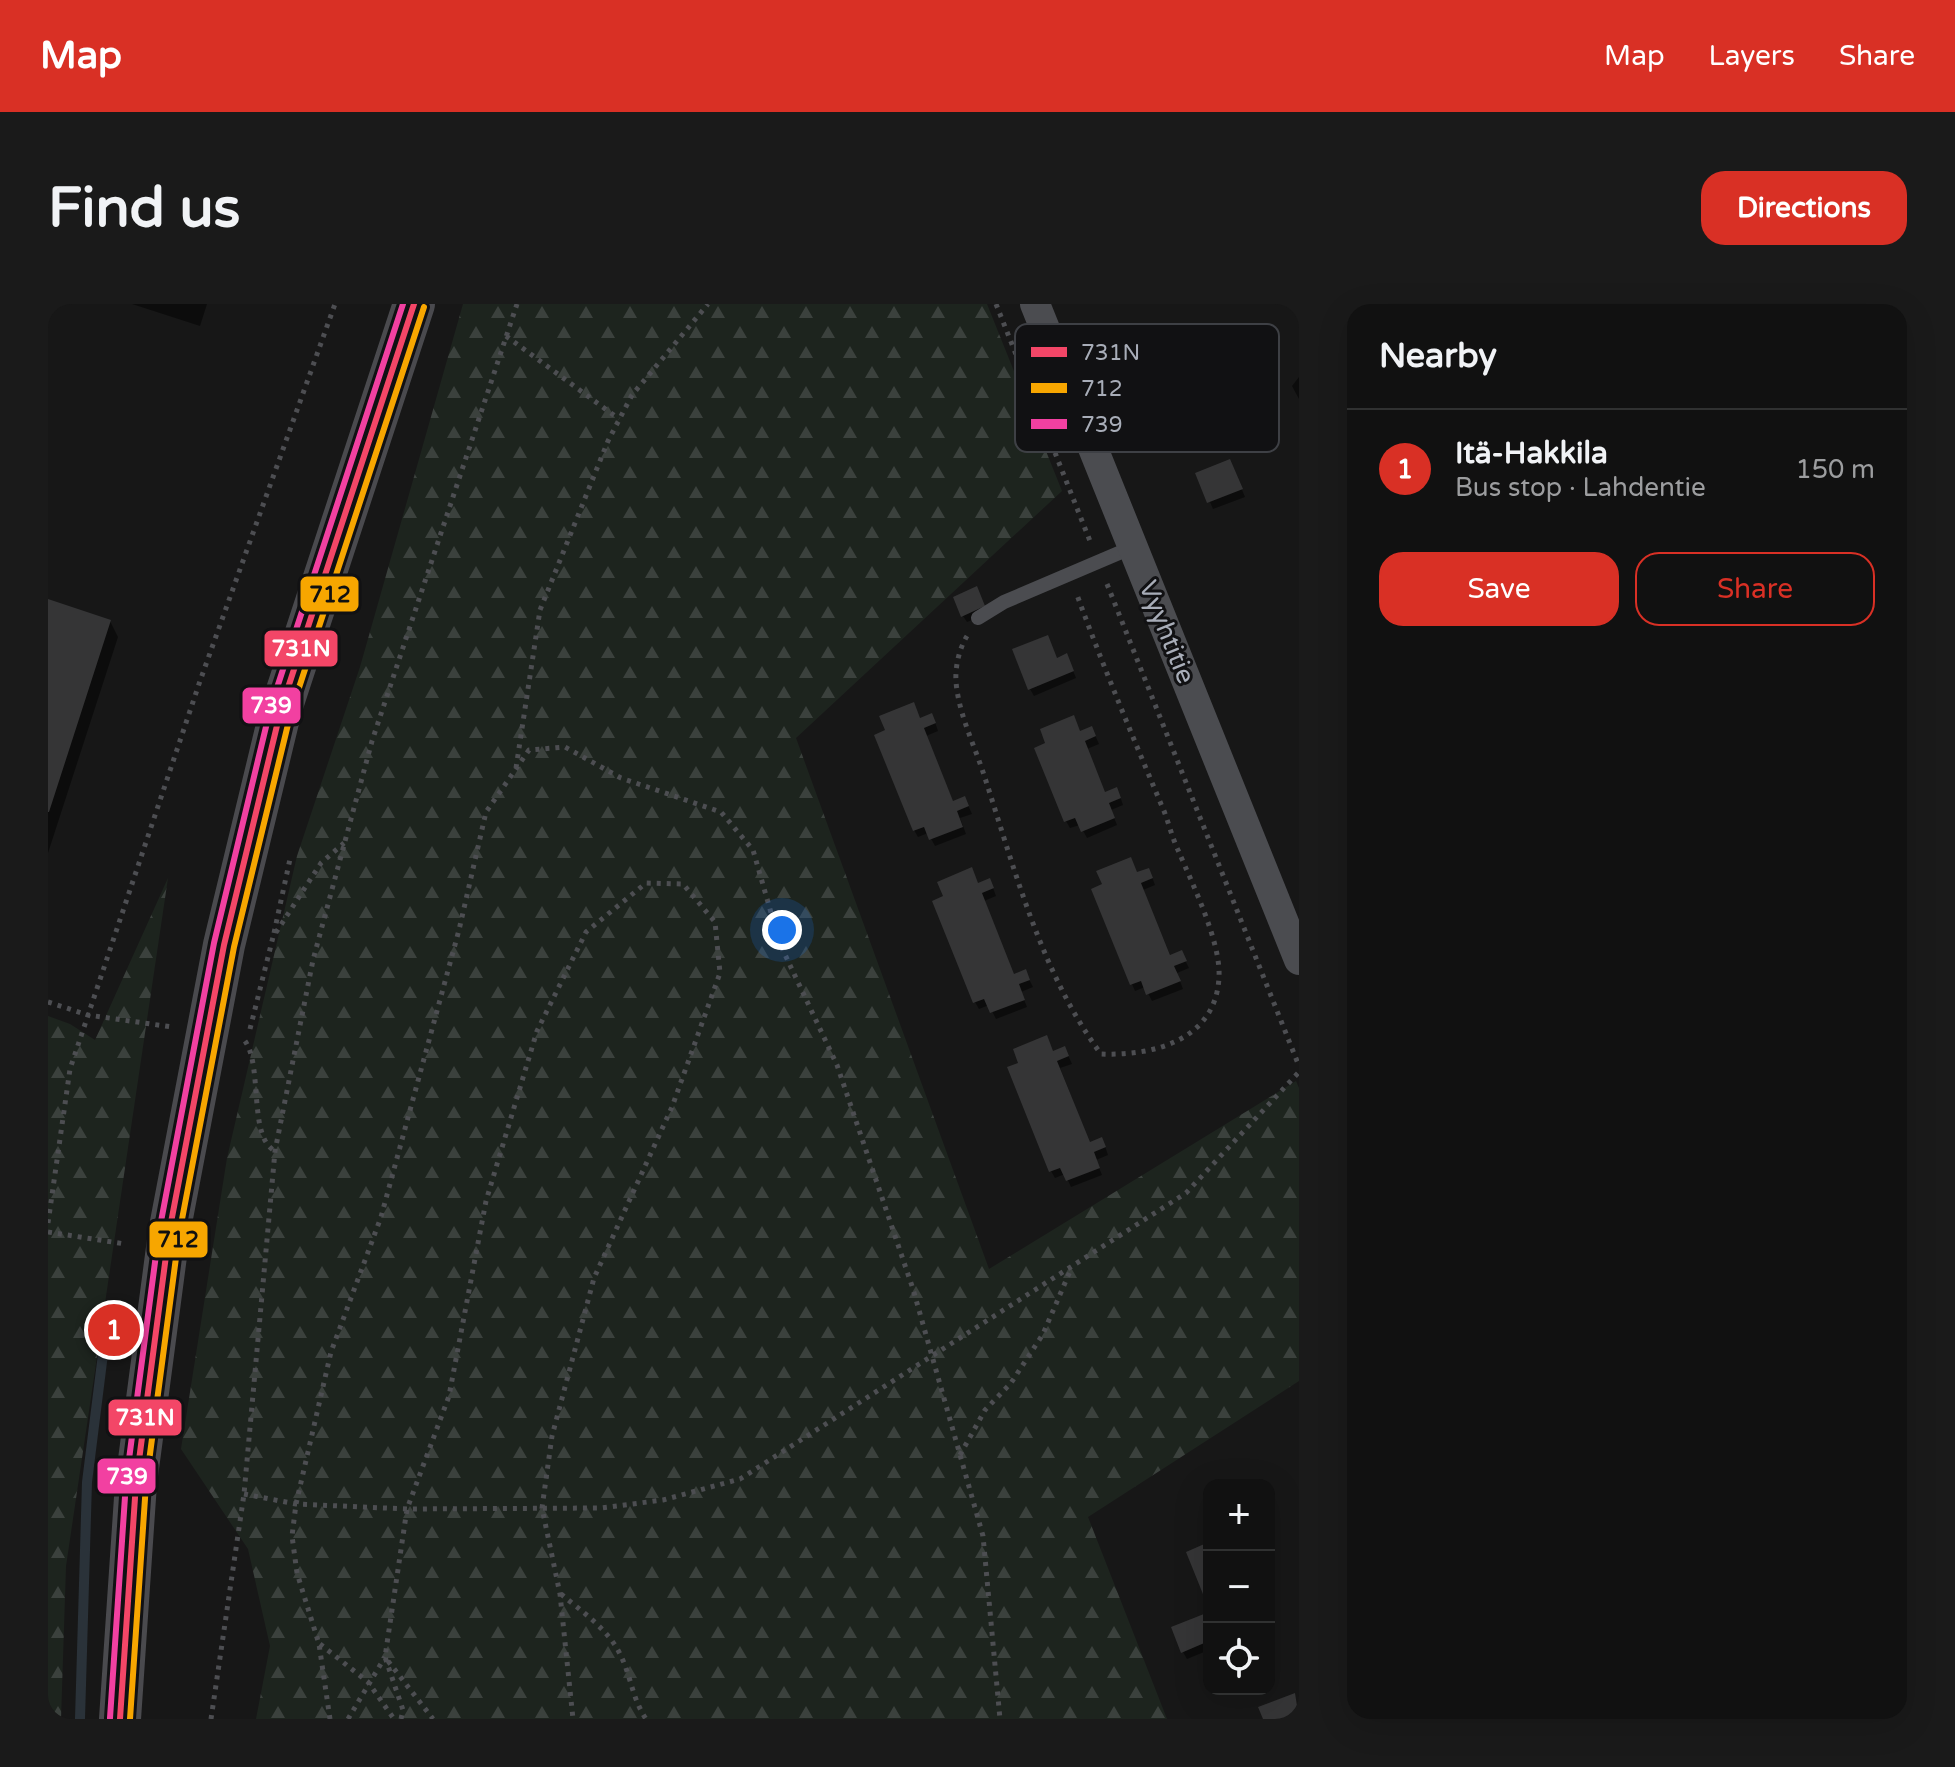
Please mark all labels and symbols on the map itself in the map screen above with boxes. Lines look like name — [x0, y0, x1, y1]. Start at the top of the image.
legend — [1015, 324, 1279, 452]
text: 731N — [1081, 340, 1140, 366]
text: 712 — [1081, 376, 1122, 402]
text: 739 — [1081, 412, 1122, 438]
line badge: 712 — [299, 575, 360, 613]
street label: Vyyhtitie — [1132, 576, 1202, 688]
text: 712 — [309, 582, 351, 608]
line badge: 731N — [263, 629, 339, 668]
text: 731N — [271, 636, 331, 662]
line badge: 739 — [241, 686, 302, 725]
text: 739 — [250, 693, 292, 719]
your location — [762, 910, 802, 950]
line badge: 712 — [148, 1220, 209, 1259]
text: 712 — [157, 1227, 199, 1253]
pin: 1 — [88, 1300, 140, 1360]
line badge: 731N — [107, 1398, 183, 1437]
text: 731N — [115, 1405, 175, 1431]
line badge: 739 — [96, 1457, 157, 1495]
text: 739 — [106, 1464, 148, 1490]

